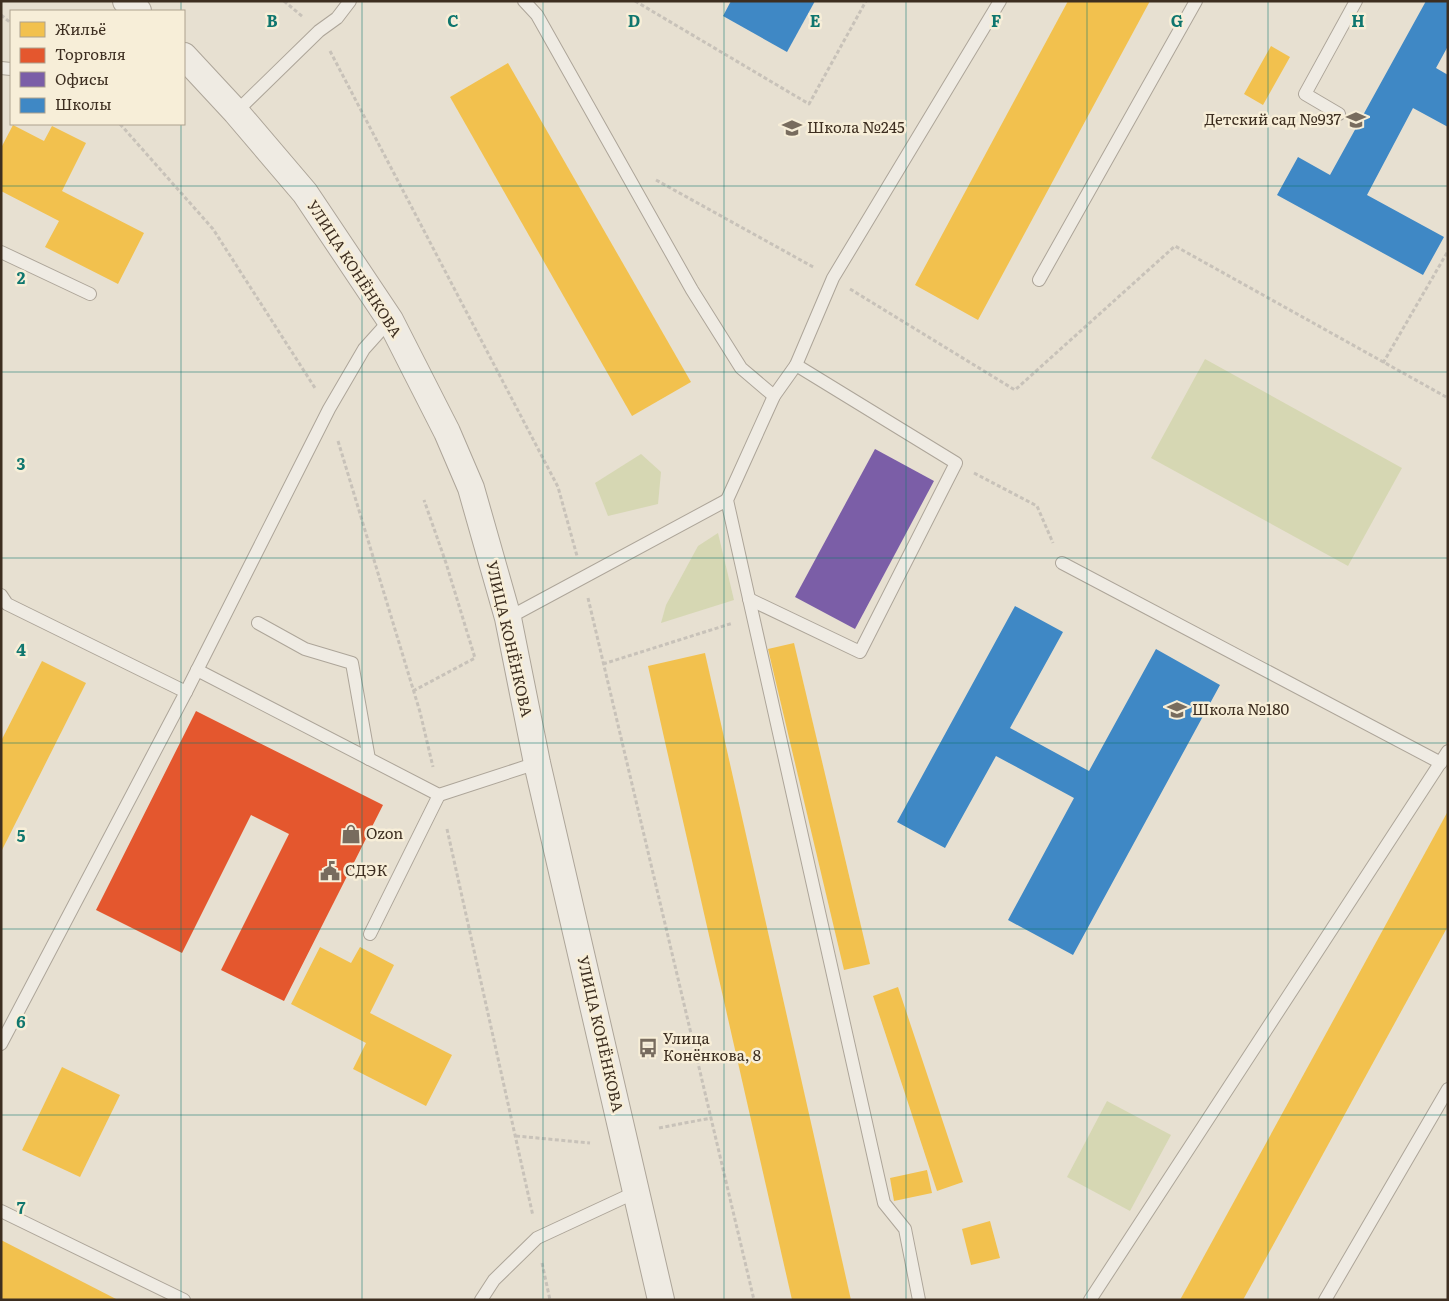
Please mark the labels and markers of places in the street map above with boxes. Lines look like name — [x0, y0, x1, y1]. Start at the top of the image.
place label: Детский сад №937 — [1204, 107, 1341, 130]
school or university icon: Детский сад №937 — [1345, 109, 1367, 131]
place label: Школа №245 — [807, 115, 905, 138]
school or university icon: Школа №245 — [781, 117, 803, 139]
place label: Школа №180 — [1192, 697, 1289, 720]
school or university icon: Школа №180 — [1166, 699, 1188, 721]
place label: Ozon — [366, 821, 403, 844]
shop icon: Ozon — [340, 823, 362, 845]
place label: СДЭК — [345, 858, 387, 881]
public building icon: СДЭК — [319, 860, 341, 882]
place label: Улица Конёнкова, 8 — [663, 1026, 761, 1066]
bus stop icon: Улица Конёнкова, 8 — [637, 1037, 659, 1059]

